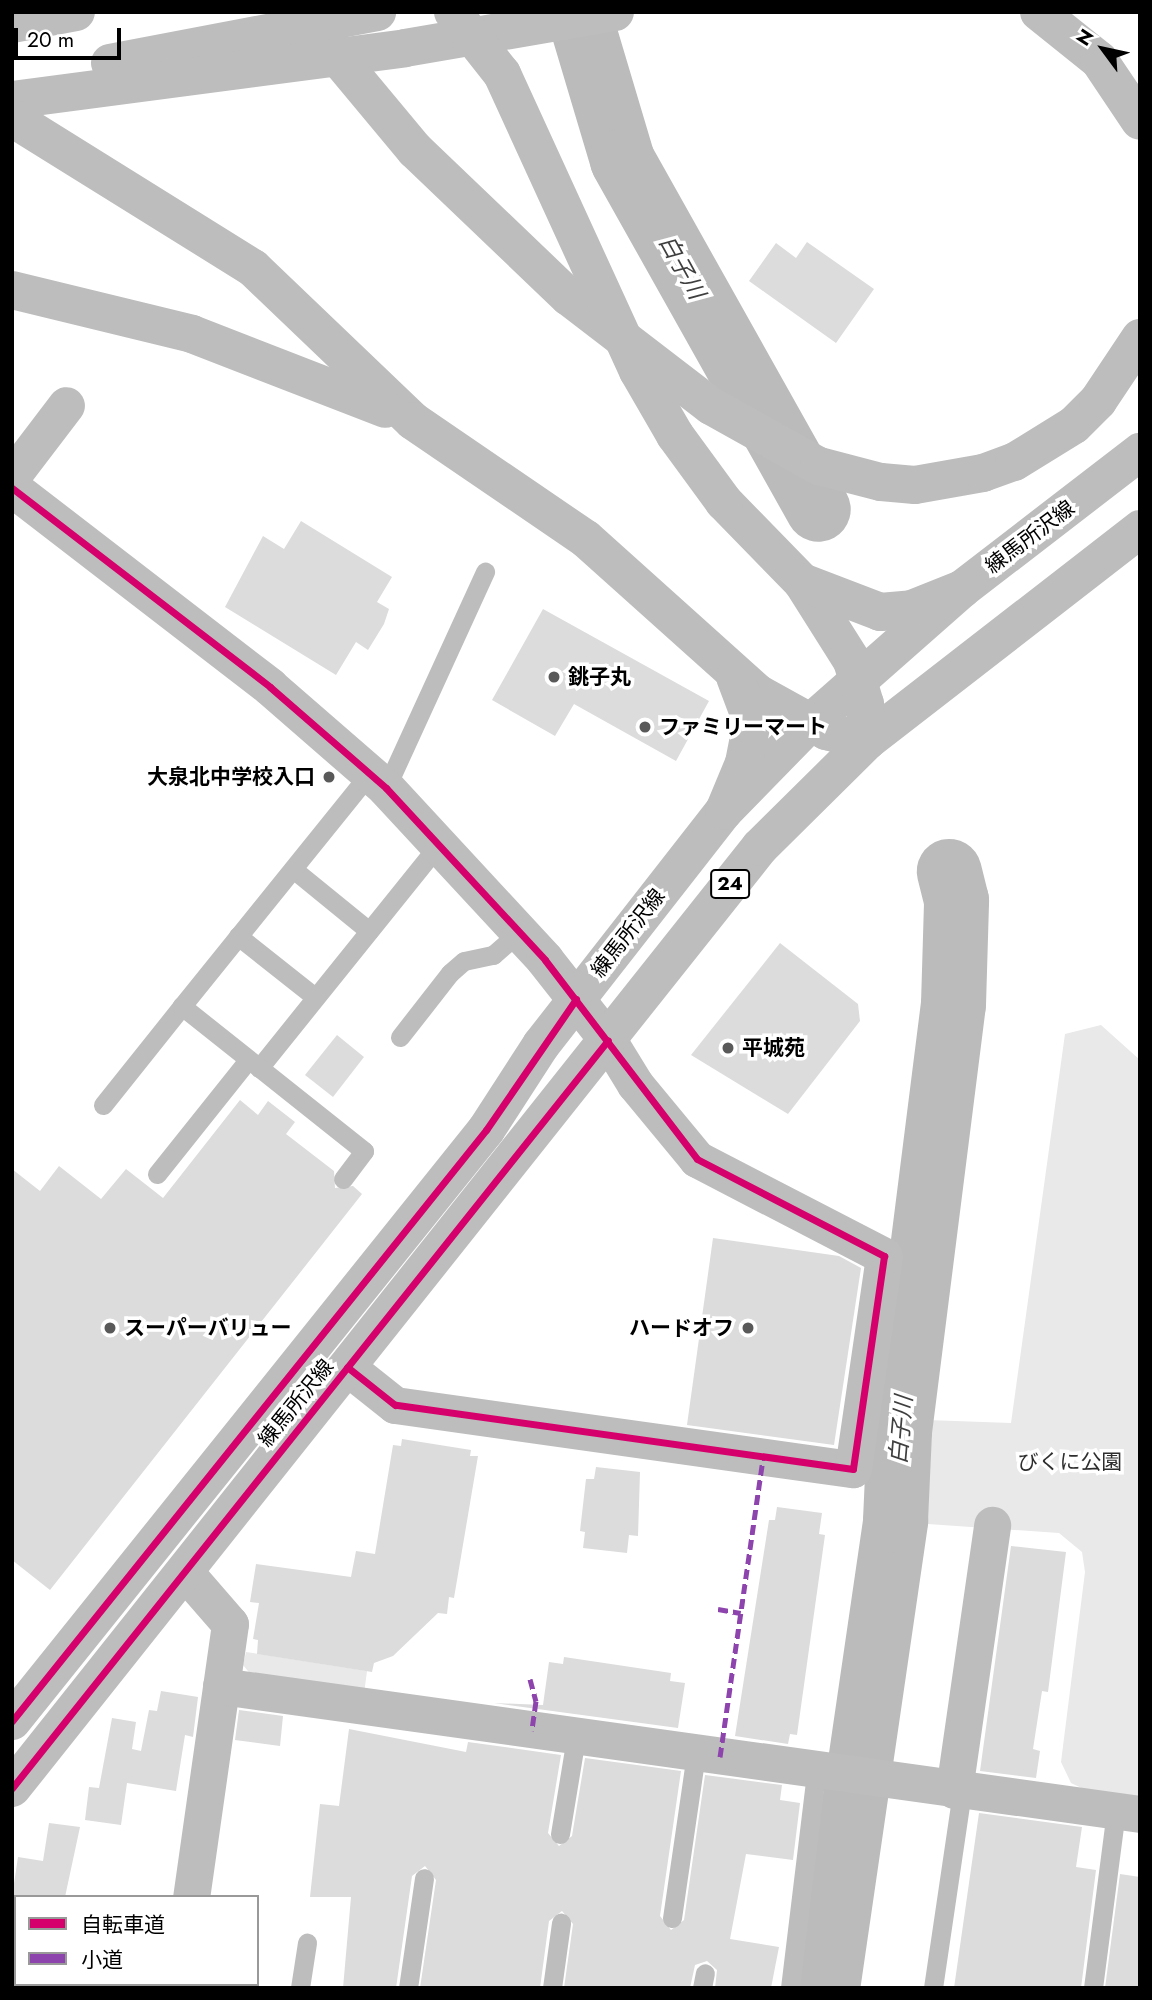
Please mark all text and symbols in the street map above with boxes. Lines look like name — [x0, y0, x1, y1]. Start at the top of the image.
scale bar — [18, 14, 124, 58]
north arrow — [1068, 14, 1138, 84]
text: N — [1070, 24, 1100, 51]
text: 20 m — [27, 25, 74, 55]
water label: 白子川 — [653, 230, 711, 304]
street label: 練馬所沢線 — [980, 495, 1080, 579]
place label: 銚子丸 — [568, 664, 631, 690]
marker: 銚子丸 — [546, 669, 562, 685]
place label: ファミリーマート — [659, 714, 827, 740]
marker: ファミリーマート — [637, 719, 653, 735]
place label: 大泉北中学校入口 — [147, 764, 315, 790]
marker: 大泉北中学校入口 — [321, 769, 337, 785]
road number: 24 — [709, 869, 751, 900]
street label: 練馬所沢線 — [586, 884, 670, 982]
place label: 平城苑 — [742, 1035, 805, 1061]
marker: 平城苑 — [720, 1040, 736, 1056]
place label: スーパーバリュー — [124, 1315, 292, 1341]
place label: ハードオフ — [629, 1315, 734, 1341]
marker: スーパーバリュー — [102, 1320, 118, 1336]
marker: ハードオフ — [740, 1320, 756, 1336]
street label: 練馬所沢線 — [253, 1354, 339, 1452]
water label: 白子川 — [884, 1394, 918, 1466]
park label: びくに公園 — [1018, 1449, 1122, 1475]
legend — [14, 1895, 259, 1986]
text: 自転車道 — [81, 1910, 165, 1940]
text: 小道 — [81, 1945, 123, 1975]

